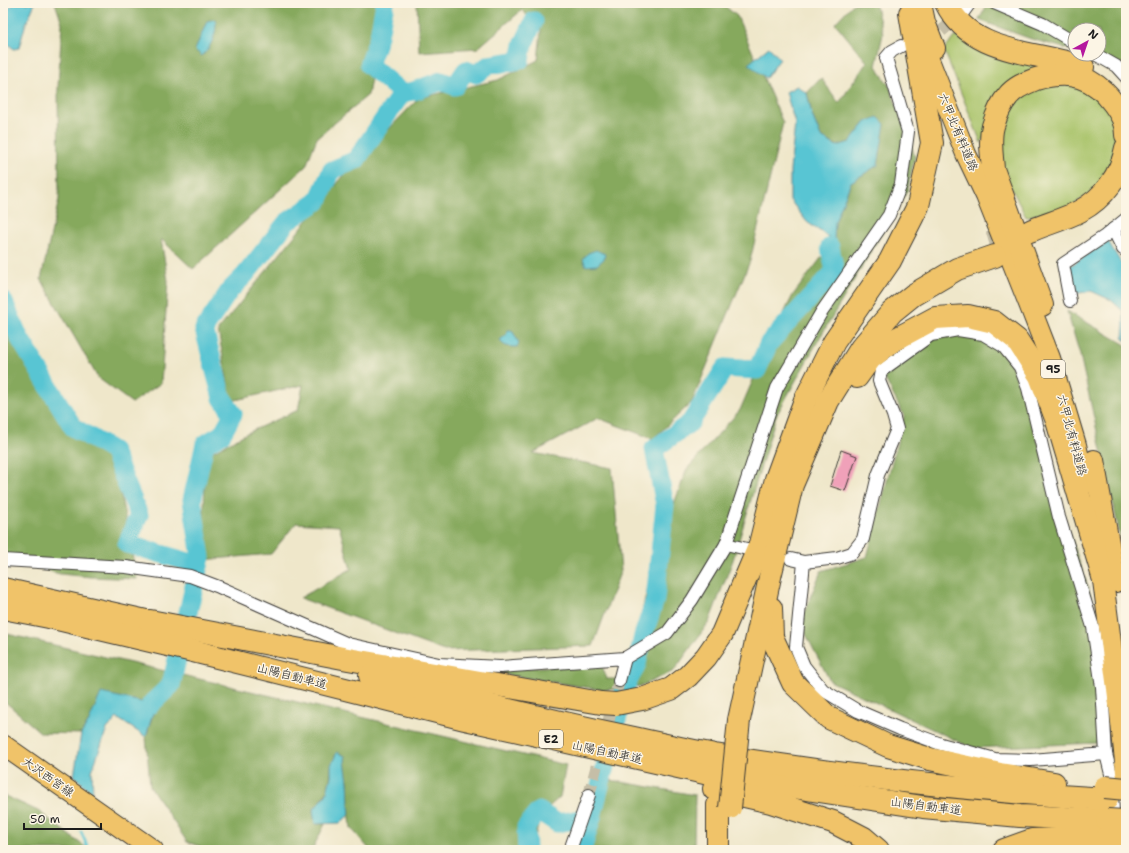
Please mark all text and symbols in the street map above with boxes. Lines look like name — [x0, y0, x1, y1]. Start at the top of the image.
north arrow — [1067, 22, 1107, 62]
text: N — [1085, 26, 1101, 43]
street label: 六甲北有料道路 — [934, 90, 982, 174]
road number: 95 — [1041, 360, 1065, 378]
street label: 六甲北有料道路 — [1053, 392, 1091, 478]
street label: 山陽自動車道 — [255, 660, 329, 692]
road number: E2 — [539, 730, 563, 748]
street label: 山陽自動車道 — [570, 737, 644, 767]
street label: 大沢西宮線 — [19, 753, 77, 801]
street label: 山陽自動車道 — [889, 794, 963, 818]
scale bar — [24, 805, 101, 831]
text: 50 m — [30, 811, 60, 827]

